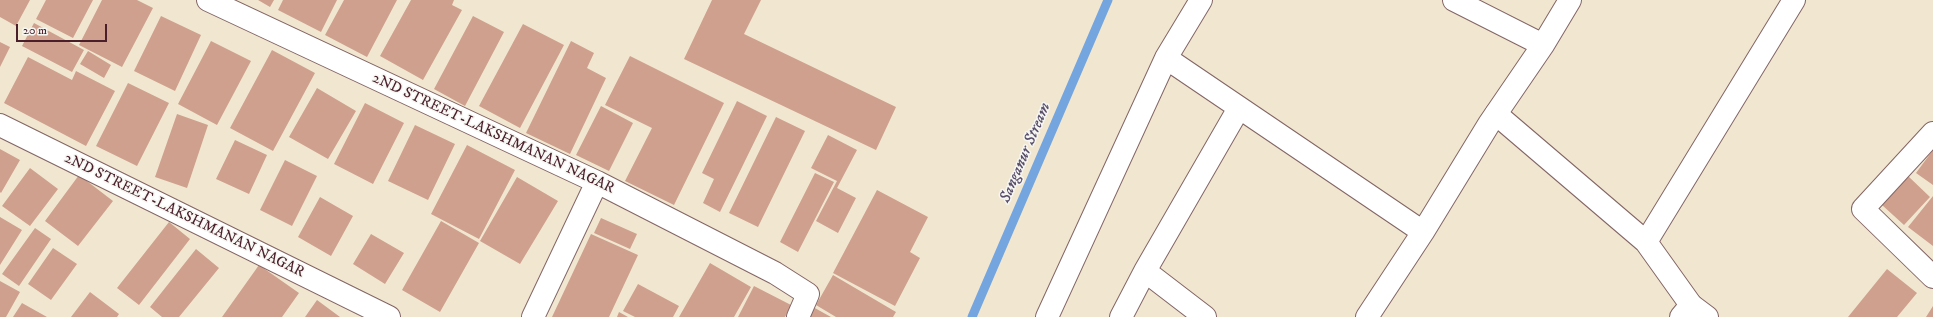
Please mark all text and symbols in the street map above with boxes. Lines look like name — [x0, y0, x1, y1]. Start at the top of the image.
scale bar — [18, 16, 109, 42]
text: 20 m — [23, 23, 47, 38]
street label: 2ND STREET-LAKSHMANAN NAGAR — [369, 70, 617, 198]
water label: Sanganur Stream — [996, 100, 1056, 206]
street label: 2ND STREET-LAKSHMANAN NAGAR — [61, 150, 307, 282]

